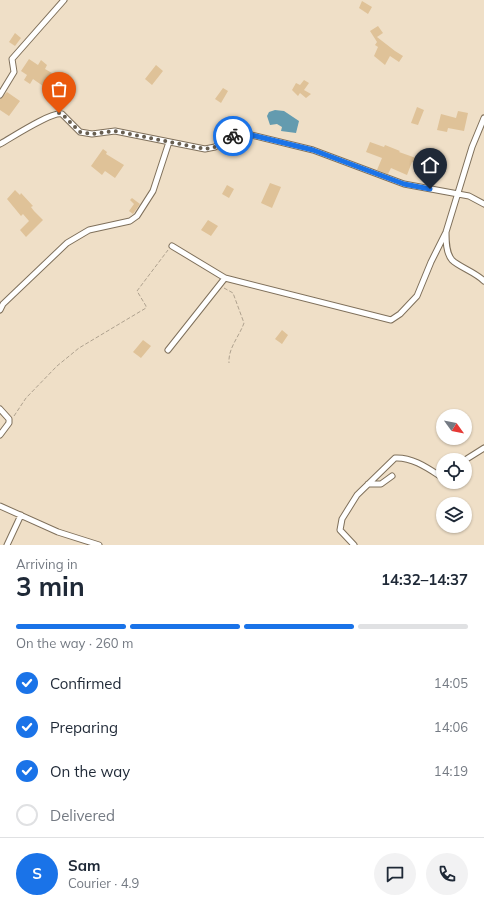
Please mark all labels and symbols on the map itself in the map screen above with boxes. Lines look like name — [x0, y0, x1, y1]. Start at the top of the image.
pin — [42, 72, 76, 113]
courier — [213, 116, 253, 156]
pin — [413, 148, 447, 189]
north arrow — [436, 409, 472, 445]

